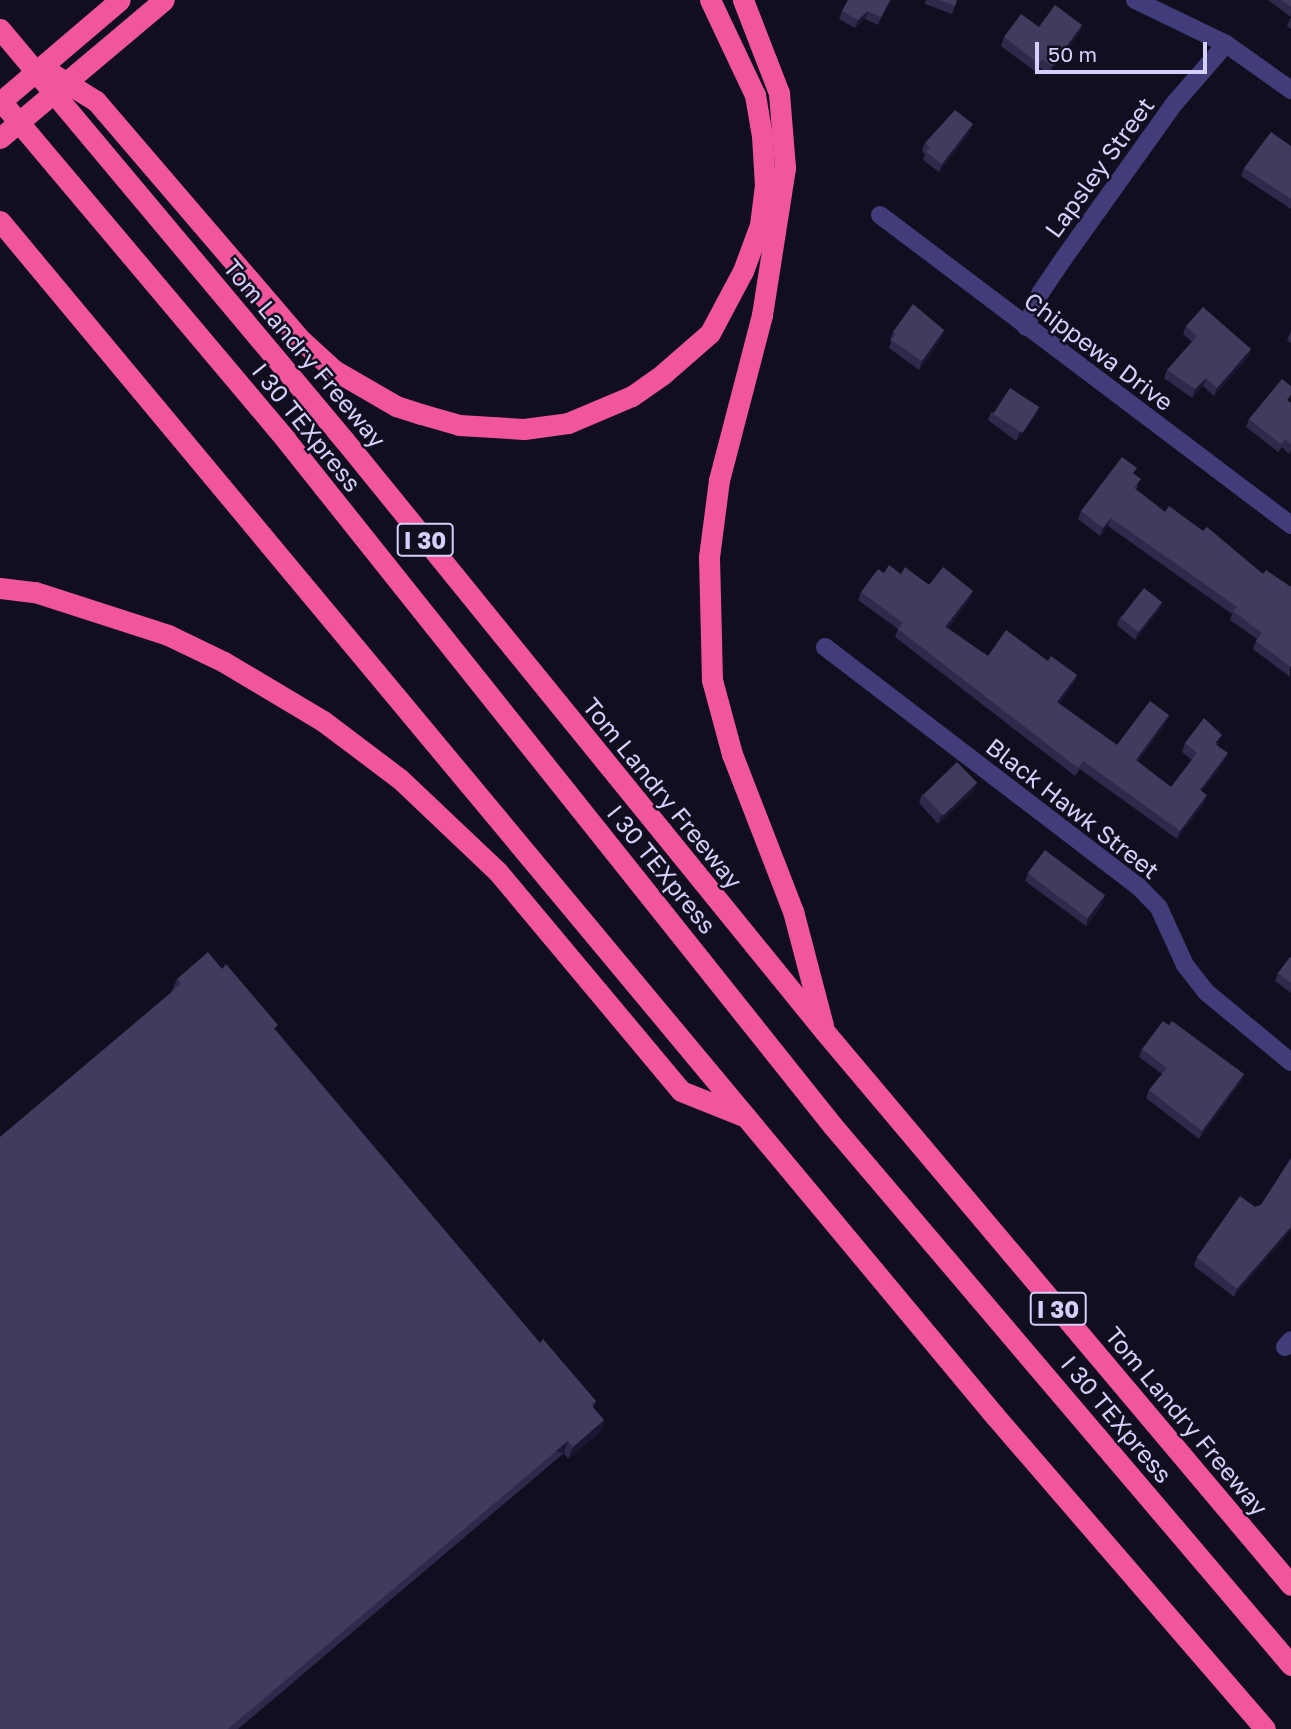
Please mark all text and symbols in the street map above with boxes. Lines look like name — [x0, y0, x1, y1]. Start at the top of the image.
scale bar — [1039, 28, 1210, 72]
text: 50 m — [1048, 41, 1097, 67]
street label: Lapsley Street — [1038, 91, 1160, 243]
street label: Tom Landry Freeway — [218, 253, 392, 453]
street label: Chippewa Drive — [1019, 286, 1179, 416]
street label: I 30 TEXpress — [246, 357, 368, 497]
road number: I 30 — [395, 520, 455, 560]
street label: Tom Landry Freeway — [577, 692, 749, 894]
street label: Black Hawk Street — [981, 732, 1165, 884]
street label: I 30 TEXpress — [601, 799, 723, 939]
road number: I 30 — [1028, 1290, 1088, 1328]
street label: Tom Landry Freeway — [1100, 1321, 1274, 1521]
street label: I 30 TEXpress — [1055, 1350, 1179, 1488]

